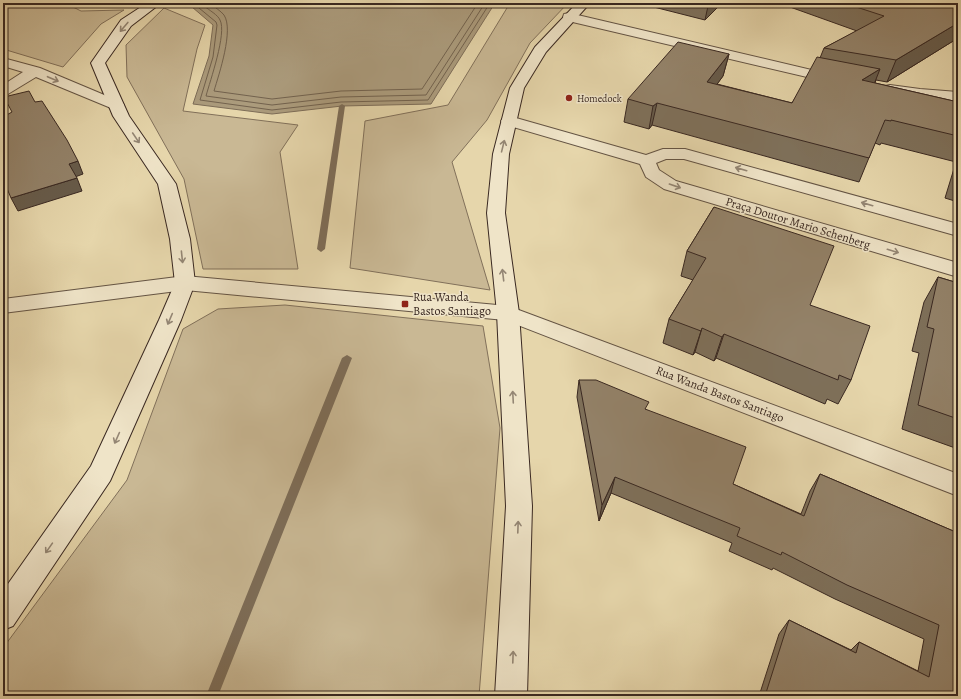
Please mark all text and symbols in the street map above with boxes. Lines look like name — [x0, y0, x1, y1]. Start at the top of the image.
one-way arrow — [120, 21, 129, 32]
one-way arrow — [47, 76, 59, 83]
place label: Homedock — [577, 92, 622, 105]
marker: Homedock — [564, 93, 574, 103]
one-way arrow — [132, 133, 140, 144]
one-way arrow — [500, 139, 507, 152]
one-way arrow — [735, 165, 748, 172]
one-way arrow — [668, 183, 681, 190]
street label: Praça Doutor Mario Schenberg — [723, 193, 873, 253]
one-way arrow — [860, 200, 873, 207]
one-way arrow — [886, 248, 899, 255]
one-way arrow — [178, 250, 186, 263]
one-way arrow — [500, 269, 507, 282]
place label: Rua Wanda Bastos Santiago — [413, 289, 491, 319]
marker: Rua Wanda Bastos Santiago — [400, 299, 410, 309]
one-way arrow — [166, 313, 174, 325]
street label: Rua Wanda Bastos Santiago — [654, 362, 786, 426]
one-way arrow — [509, 391, 517, 404]
one-way arrow — [113, 431, 120, 443]
one-way arrow — [515, 521, 522, 534]
one-way arrow — [45, 543, 53, 554]
one-way arrow — [509, 651, 517, 664]

